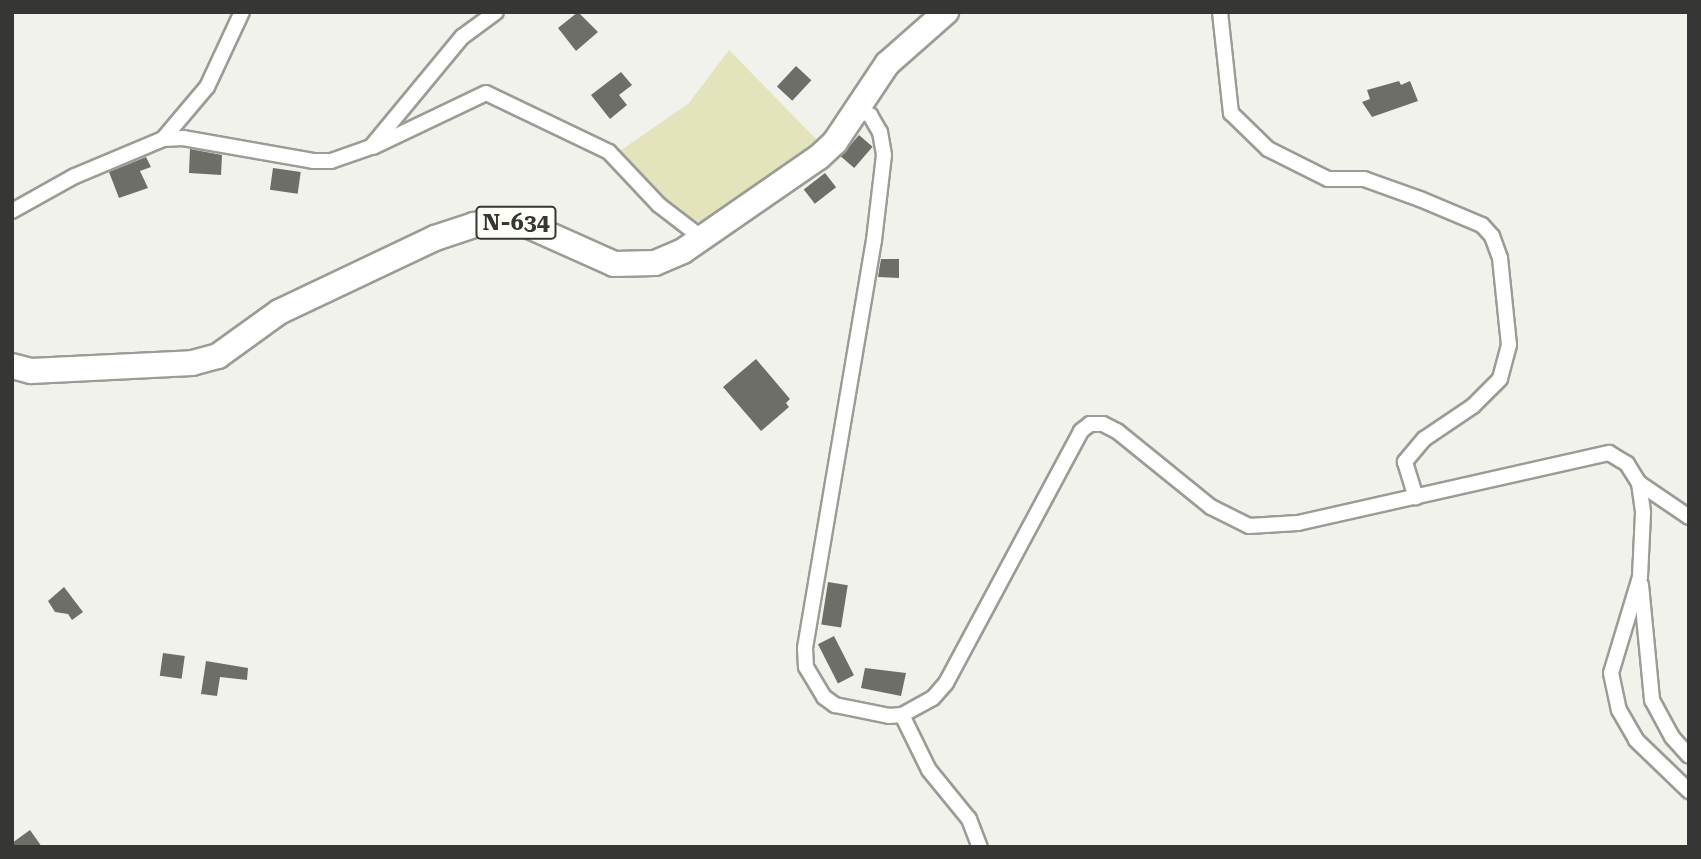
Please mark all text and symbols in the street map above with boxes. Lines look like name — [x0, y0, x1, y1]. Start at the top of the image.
road number: N-634 — [474, 204, 558, 243]

